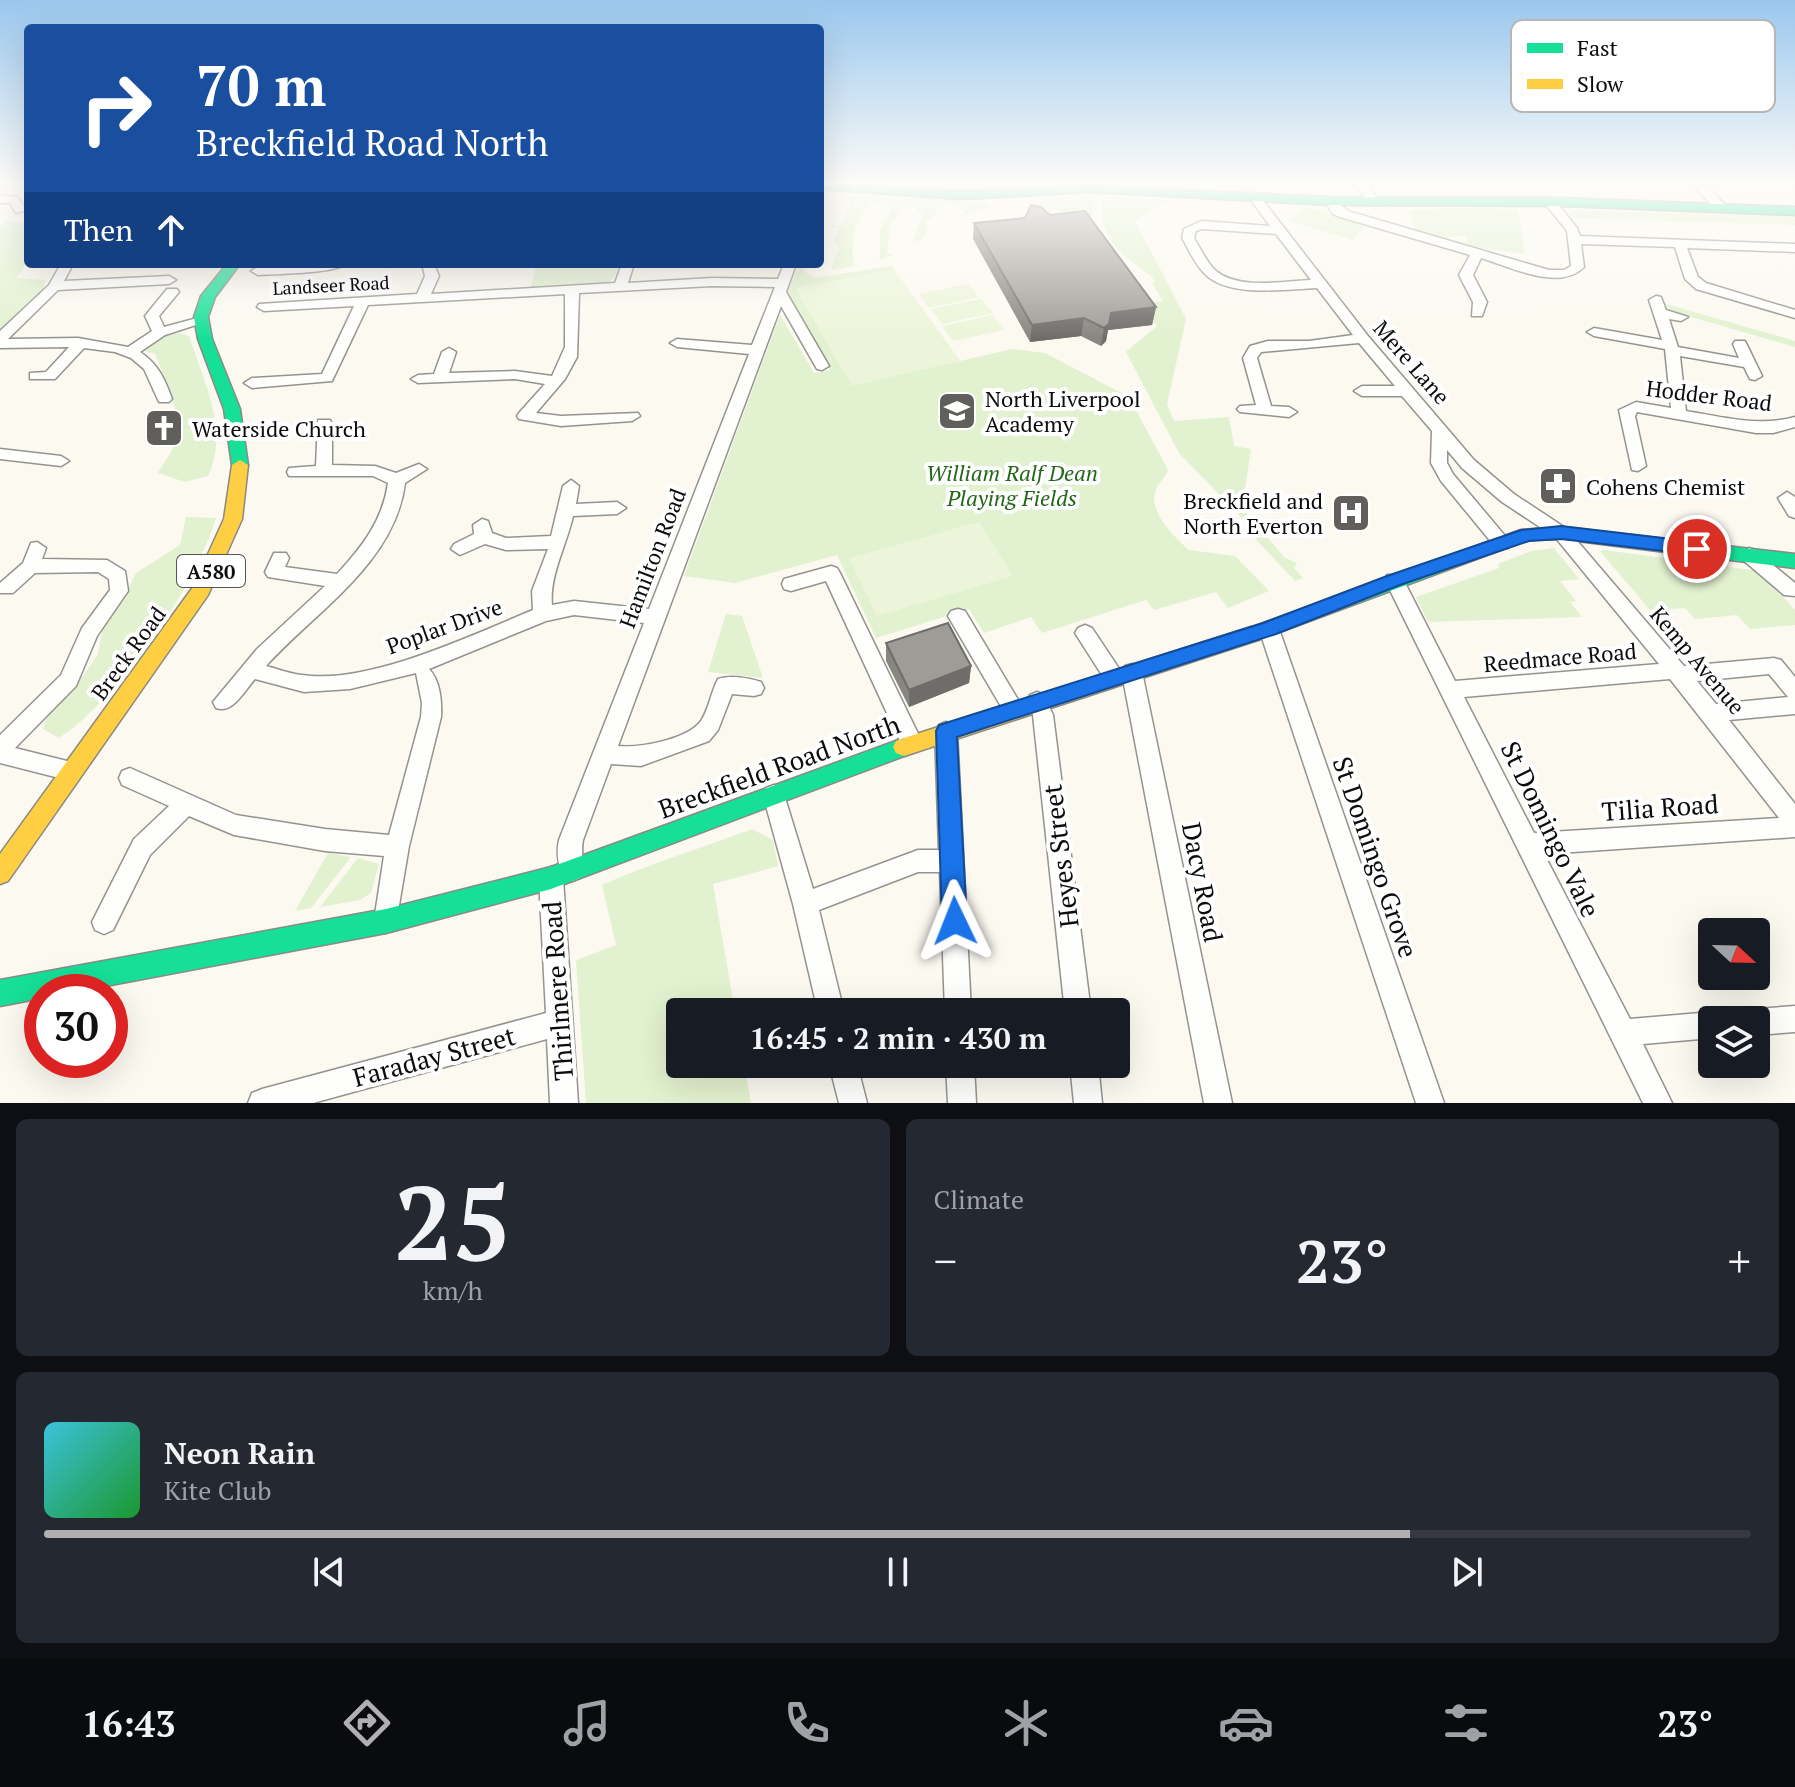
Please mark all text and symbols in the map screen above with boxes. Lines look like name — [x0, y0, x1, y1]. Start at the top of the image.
legend — [1511, 20, 1775, 112]
text: Fast — [1577, 33, 1618, 62]
text: 70 m — [196, 48, 326, 122]
icon: right — [64, 56, 168, 160]
text: Slow — [1577, 69, 1624, 98]
text: Breckfield Road North — [196, 119, 548, 166]
icon: ahead — [149, 208, 193, 252]
text: Then — [64, 210, 133, 250]
street label: Landseer Road — [272, 270, 390, 300]
street label: Mere Lane — [1367, 314, 1457, 410]
street label: Hodder Road — [1644, 373, 1774, 417]
place label: North Liverpool Academy — [985, 384, 1141, 438]
school or university icon: North Liverpool Academy — [936, 390, 978, 432]
church icon: Waterside Church — [143, 407, 185, 449]
place label: Waterside Church — [192, 414, 366, 443]
park label: William Ralf Dean Playing Fields — [926, 458, 1098, 512]
pharmacy icon: Cohens Chemist — [1537, 465, 1579, 507]
place label: Cohens Chemist — [1586, 472, 1745, 501]
street label: Hamilton Road — [612, 484, 692, 632]
place label: Breckfield and North Everton — [1183, 486, 1323, 540]
hospital icon: Breckfield and North Everton — [1330, 492, 1372, 534]
pin — [1663, 515, 1731, 583]
icon: arrive — [1675, 527, 1719, 571]
road number: A580 — [177, 555, 245, 587]
street label: Poplar Drive — [382, 592, 506, 660]
street label: Breck Road — [84, 600, 172, 706]
street label: Kemp Avenue — [1644, 600, 1752, 720]
street label: Reedmace Road — [1482, 636, 1638, 678]
street label: Breckfield Road North — [654, 707, 904, 825]
street label: St Domingo Vale — [1494, 735, 1608, 923]
street label: St Domingo Grove — [1326, 752, 1426, 962]
street label: Heyes Street — [1034, 782, 1086, 930]
street label: Tilia Road — [1600, 786, 1720, 828]
street label: Dacy Road — [1175, 819, 1231, 945]
position arrow — [913, 879, 997, 963]
street label: Thirlmere Road — [534, 900, 580, 1082]
north arrow — [1698, 918, 1770, 990]
map controls — [1698, 918, 1770, 1078]
speed limit sign: 30 — [24, 974, 128, 1078]
button: layers — [1698, 1006, 1770, 1078]
street label: Faraday Street — [349, 1018, 519, 1094]
text: 16:45 · 2 min · 430 m — [750, 1018, 1046, 1058]
text: 25 — [394, 1152, 512, 1290]
text: Climate — [934, 1182, 1024, 1216]
text: 23° — [1296, 1221, 1389, 1300]
text: − — [934, 1231, 957, 1290]
text: + — [1728, 1231, 1751, 1290]
text: km/h — [423, 1273, 483, 1307]
text: Neon Rain — [164, 1433, 315, 1473]
text: Kite Club — [164, 1473, 271, 1507]
icon: previous — [307, 1550, 351, 1594]
icon: pause — [876, 1550, 920, 1594]
icon: next — [1445, 1550, 1489, 1594]
icon: directions — [339, 1695, 395, 1751]
icon: music — [559, 1695, 615, 1751]
icon: phone — [779, 1695, 835, 1751]
icon: climate — [998, 1695, 1054, 1751]
icon: car — [1218, 1695, 1274, 1751]
icon: filters — [1438, 1695, 1494, 1751]
text: 16:43 — [82, 1700, 176, 1747]
text: 23° — [1657, 1700, 1713, 1747]

